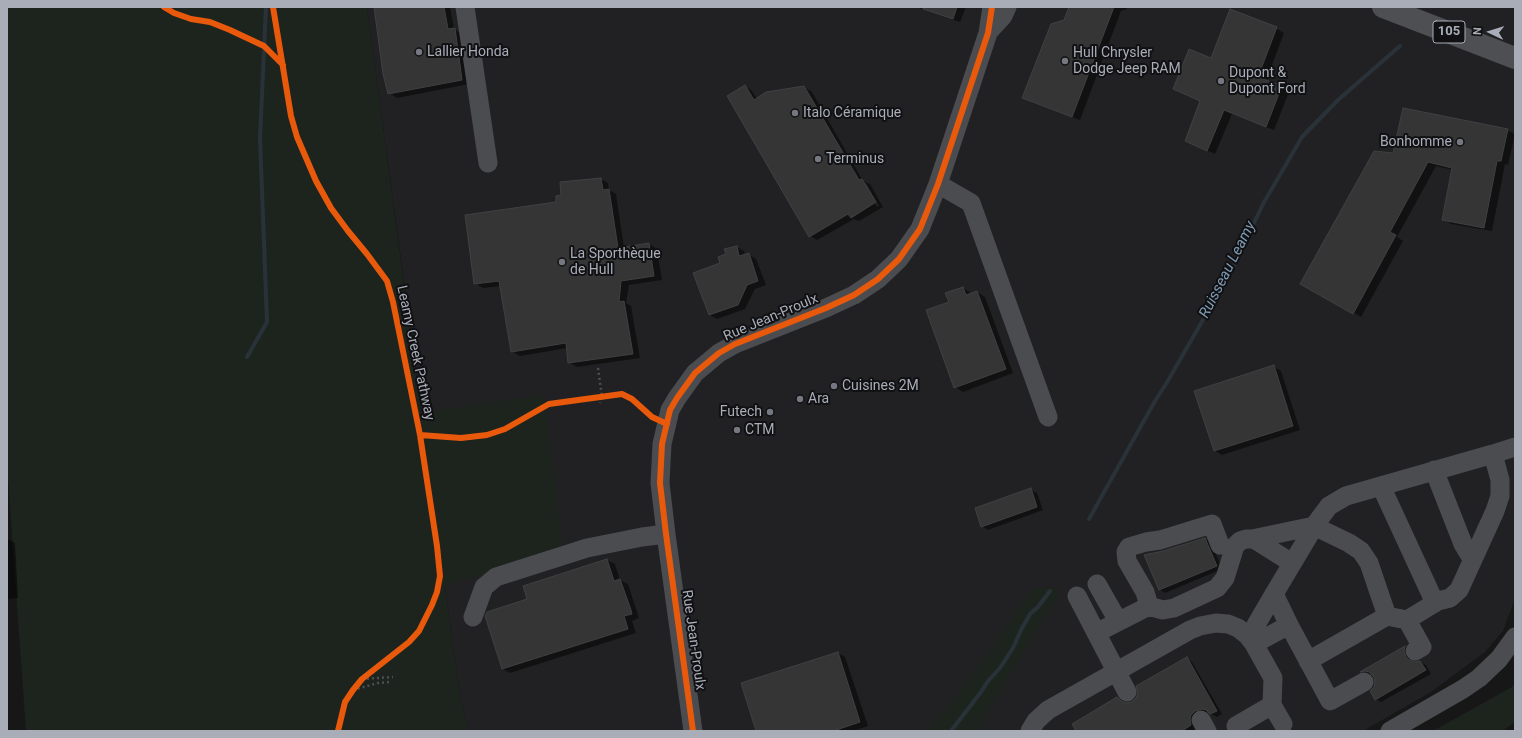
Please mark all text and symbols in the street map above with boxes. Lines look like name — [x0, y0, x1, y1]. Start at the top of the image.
north arrow — [1470, 12, 1510, 52]
road number: 105 — [1433, 21, 1465, 43]
text: N — [1471, 27, 1484, 35]
place label: Lallier Honda — [427, 44, 509, 60]
place label: Hull Chrysler Dodge Jeep RAM — [1073, 45, 1181, 78]
marker: Lallier Honda — [414, 47, 424, 57]
marker: Hull Chrysler Dodge Jeep RAM — [1060, 56, 1070, 66]
place label: Dupont & Dupont Ford — [1229, 65, 1306, 98]
marker: Dupont & Dupont Ford — [1216, 76, 1226, 86]
place label: Italo Céramique — [803, 105, 901, 121]
marker: Italo Céramique — [790, 108, 800, 118]
place label: Bonhomme — [1380, 134, 1452, 150]
marker: Bonhomme — [1455, 137, 1465, 147]
place label: Terminus — [826, 151, 884, 167]
marker: Terminus — [813, 154, 823, 164]
water label: Ruisseau Leamy — [1196, 219, 1260, 321]
place label: La Sporthèque de Hull — [570, 246, 661, 278]
marker: La Sporthèque de Hull — [557, 257, 567, 267]
street label: Leamy Creek Pathway — [392, 284, 438, 422]
street label: Rue Jean-Proulx — [721, 291, 821, 345]
place label: Cuisines 2M — [842, 378, 919, 394]
marker: Cuisines 2M — [829, 381, 839, 391]
place label: Ara — [808, 391, 829, 407]
marker: Ara — [795, 394, 805, 404]
place label: Futech — [720, 404, 762, 420]
marker: Futech — [765, 407, 775, 417]
place label: CTM — [745, 422, 774, 438]
marker: CTM — [732, 425, 742, 435]
street label: Rue Jean-Proulx — [678, 589, 708, 691]

